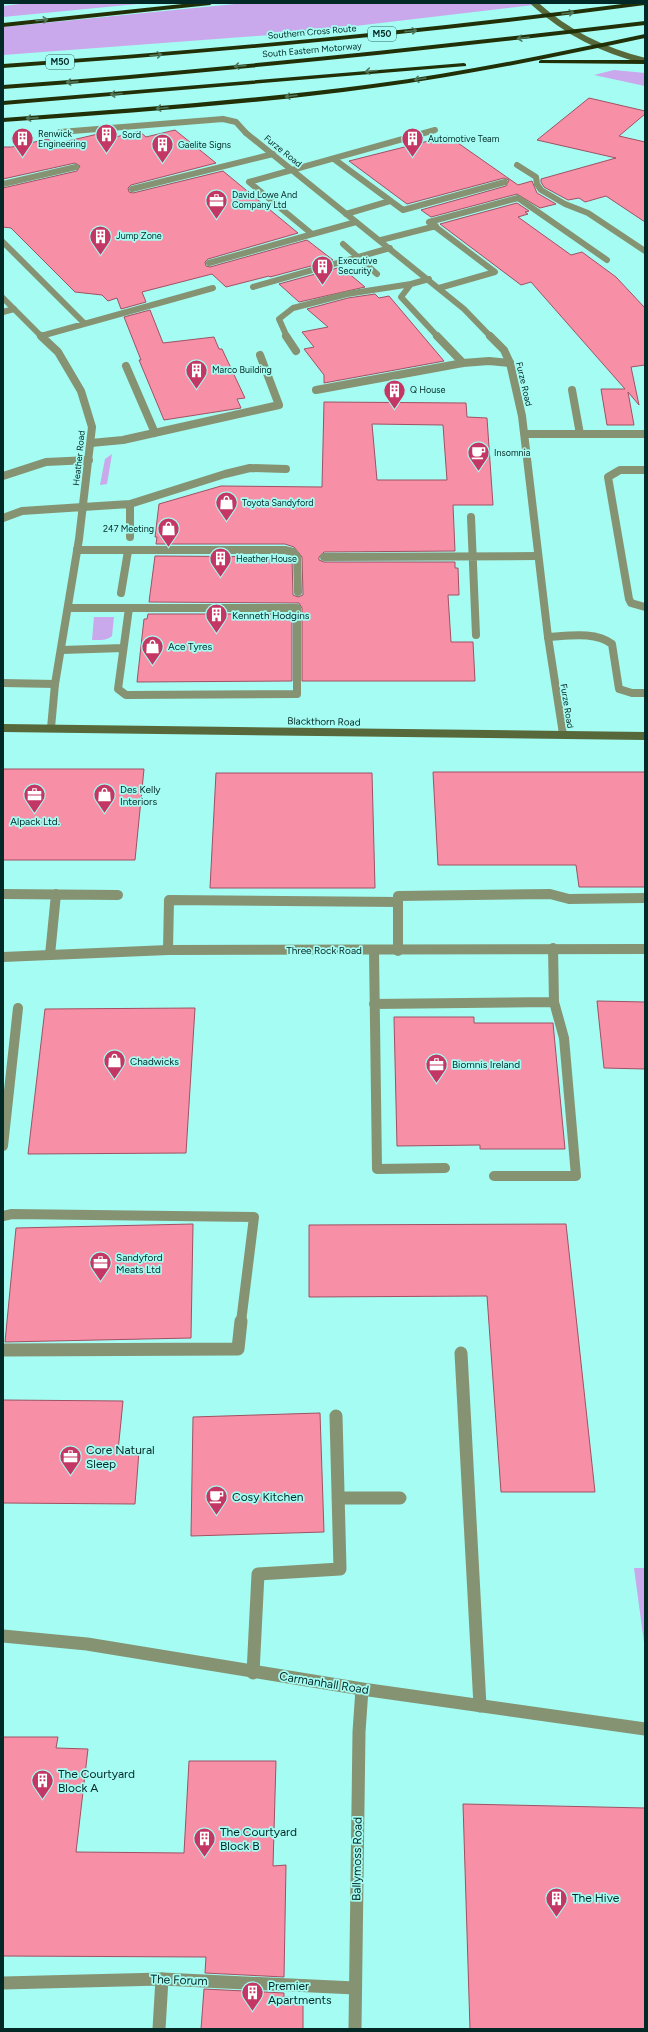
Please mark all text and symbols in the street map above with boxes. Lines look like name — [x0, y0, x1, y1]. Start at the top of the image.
one-way arrow — [561, 9, 574, 17]
one-way arrow — [35, 17, 48, 24]
street label: Southern Cross Route — [267, 22, 357, 41]
road number: M50 — [368, 27, 396, 41]
one-way arrow — [404, 27, 417, 34]
one-way arrow — [517, 34, 530, 42]
street label: South Eastern Motorway — [262, 40, 362, 59]
one-way arrow — [149, 51, 162, 58]
road number: M50 — [46, 55, 74, 69]
one-way arrow — [234, 63, 247, 70]
one-way arrow — [365, 68, 378, 75]
one-way arrow — [414, 75, 427, 83]
one-way arrow — [66, 79, 79, 86]
one-way arrow — [110, 91, 123, 98]
one-way arrow — [285, 92, 298, 100]
one-way arrow — [156, 104, 169, 111]
one-way arrow — [26, 115, 39, 122]
building icon: Sord — [94, 122, 120, 155]
building icon: Renwick Engineering — [10, 126, 36, 159]
building icon: Automotive Team — [400, 126, 426, 159]
place label: Renwick Engineering — [38, 128, 86, 149]
place label: Sord — [122, 129, 141, 140]
building icon: Gaelite Signs — [150, 132, 176, 165]
street label: Furze Road — [262, 132, 304, 169]
place label: Automotive Team — [428, 133, 500, 144]
place label: Gaelite Signs — [178, 139, 231, 150]
office icon: David Lowe And Company Ltd — [203, 187, 229, 220]
place label: David Lowe And Company Ltd — [232, 189, 297, 210]
building icon: Jump Zone — [87, 223, 113, 256]
place label: Jump Zone — [116, 230, 162, 241]
building icon: Executive Security — [309, 253, 335, 286]
place label: Executive Security — [338, 255, 377, 276]
building icon: Marco Building — [184, 357, 210, 390]
street label: Furze Road — [514, 361, 535, 407]
place label: Marco Building — [212, 364, 272, 375]
building icon: Q House — [382, 377, 408, 410]
place label: Q House — [410, 384, 445, 395]
street label: Heather Road — [70, 430, 87, 486]
cafe icon: Insomnia — [466, 440, 492, 473]
place label: Insomnia — [494, 447, 531, 458]
shop icon: Toyota Sandyford — [214, 490, 240, 523]
place label: Toyota Sandyford — [242, 497, 314, 508]
shop icon: 247 Meeting — [156, 516, 182, 549]
place label: 247 Meeting — [103, 523, 154, 534]
building icon: Heather House — [207, 546, 233, 579]
place label: Heather House — [236, 553, 297, 564]
building icon: Kenneth Hodgins — [203, 602, 229, 635]
place label: Kenneth Hodgins — [232, 609, 310, 622]
shop icon: Ace Tyres — [139, 633, 165, 666]
place label: Ace Tyres — [168, 640, 213, 653]
street label: Furze Road — [559, 683, 576, 729]
street label: Blackthorn Road — [287, 714, 361, 729]
office icon: Alpack Ltd. — [22, 782, 48, 815]
shop icon: Des Kelly Interiors — [91, 782, 117, 815]
place label: Des Kelly Interiors — [120, 783, 161, 808]
place label: Alpack Ltd. — [10, 815, 60, 828]
street label: Three Rock Road — [286, 944, 362, 957]
shop icon: Chadwicks — [101, 1048, 127, 1081]
office icon: Biomnis Ireland — [423, 1051, 449, 1084]
place label: Chadwicks — [130, 1055, 179, 1068]
place label: Biomnis Ireland — [452, 1058, 520, 1071]
office icon: Sandyford Meats Ltd — [88, 1250, 114, 1283]
place label: Sandyford Meats Ltd — [116, 1251, 163, 1276]
place label: Core Natural Sleep — [86, 1443, 155, 1471]
office icon: Core Natural Sleep — [57, 1444, 83, 1477]
cafe icon: Cosy Kitchen — [203, 1484, 229, 1517]
place label: Cosy Kitchen — [232, 1490, 304, 1504]
street label: Carmanhall Road — [278, 1669, 370, 1697]
place label: The Courtyard Block A — [58, 1767, 135, 1795]
building icon: The Courtyard Block A — [30, 1768, 56, 1801]
street label: Ballymoss Road — [349, 1817, 365, 1901]
place label: The Courtyard Block B — [220, 1825, 297, 1853]
building icon: The Courtyard Block B — [191, 1826, 217, 1859]
building icon: The Hive — [543, 1885, 569, 1918]
place label: The Hive — [572, 1891, 620, 1905]
street label: The Forum — [150, 1972, 208, 1988]
place label: Premier Apartments — [268, 1979, 332, 2007]
building icon: Premier Apartments — [240, 1980, 266, 2013]

